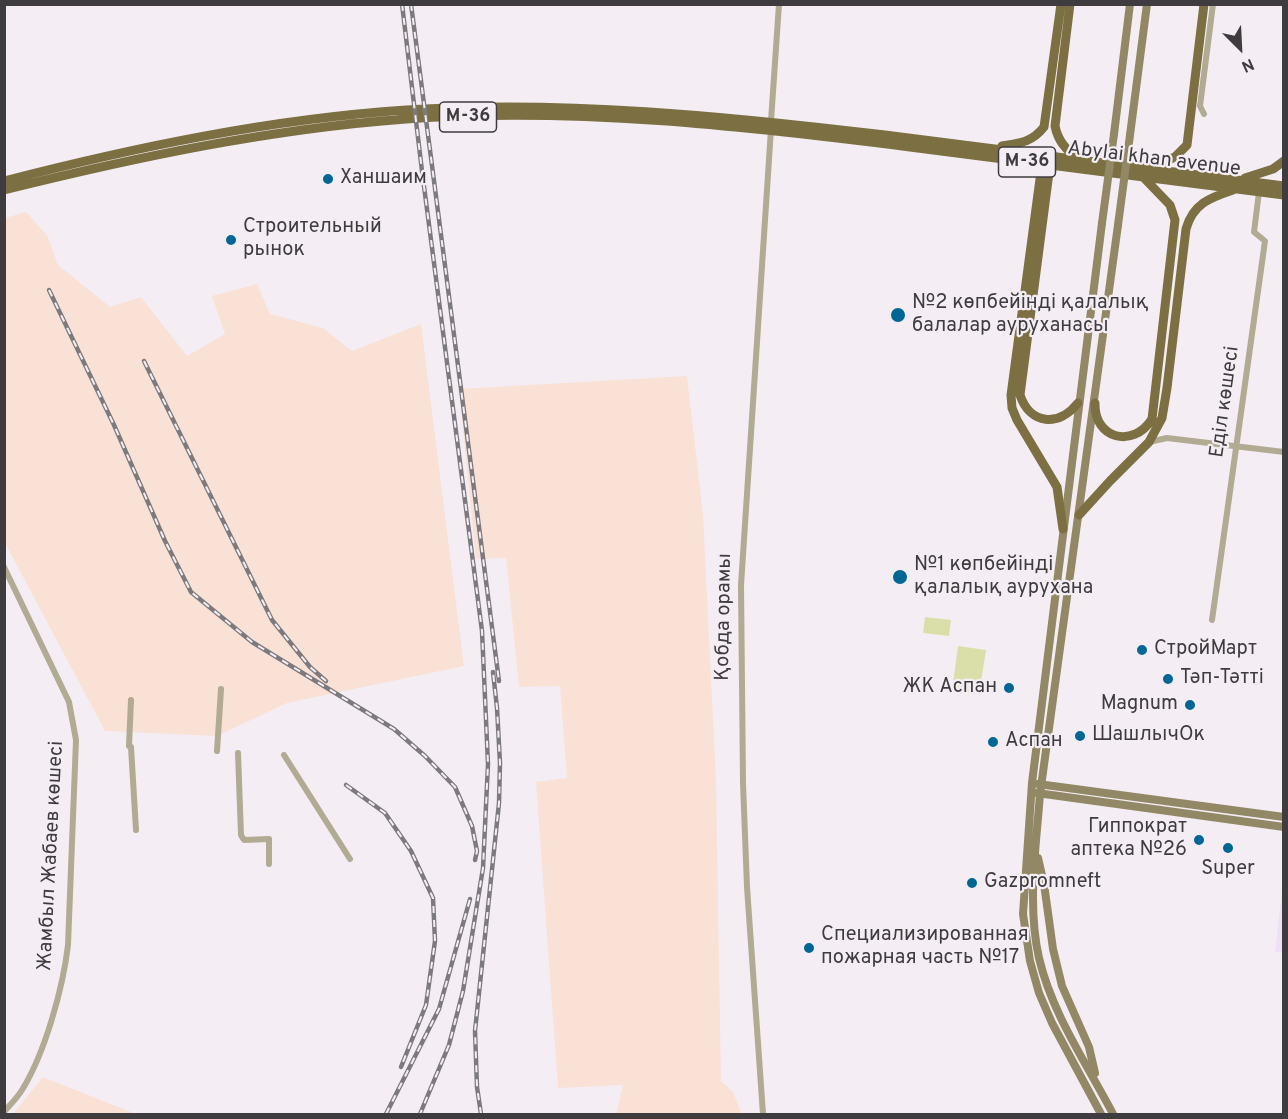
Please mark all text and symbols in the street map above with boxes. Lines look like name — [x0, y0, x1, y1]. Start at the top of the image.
north arrow — [1210, 18, 1270, 78]
text: N — [1238, 53, 1257, 76]
road number: M-36 — [440, 102, 496, 132]
street label: Abylai khan avenue — [1066, 137, 1242, 183]
road number: M-36 — [998, 147, 1056, 177]
place label: Ханшаим — [340, 167, 427, 191]
marker: Ханшаим — [321, 172, 335, 186]
place label: Строительный рынок — [243, 216, 382, 263]
marker: Строительный рынок — [224, 233, 238, 247]
place label: №2 көпбейінді қалалық балалар ауруханасы — [912, 292, 1149, 339]
marker: №2 көпбейінді қалалық балалар ауруханасы — [889, 306, 907, 324]
street label: Еділ көшесі — [1206, 345, 1246, 459]
street label: Қобда орамы — [712, 553, 738, 681]
place label: №1 көпбейінді қалалық аурухана — [914, 554, 1093, 601]
marker: №1 көпбейінді қалалық аурухана — [891, 568, 909, 586]
place label: СтройМарт — [1154, 638, 1257, 662]
marker: СтройМарт — [1135, 643, 1149, 657]
place label: Тәп-Тәтті — [1180, 667, 1264, 691]
marker: Тәп-Тәтті — [1161, 672, 1175, 686]
place label: ЖК Аспан — [903, 676, 997, 700]
marker: ЖК Аспан — [1002, 681, 1016, 695]
place label: Magnum — [1101, 693, 1178, 717]
marker: Magnum — [1183, 698, 1197, 712]
place label: ШашлычОк — [1092, 724, 1205, 748]
marker: ШашлычОк — [1073, 729, 1087, 743]
place label: Аспан — [1005, 730, 1063, 754]
marker: Аспан — [986, 735, 1000, 749]
street label: Жамбыл Жабаев көшесі — [34, 740, 70, 972]
place label: Гиппократ аптека №26 — [1070, 816, 1187, 863]
marker: Гиппократ аптека №26 — [1192, 833, 1206, 847]
marker: Super — [1221, 841, 1235, 855]
place label: Super — [1201, 858, 1255, 882]
place label: Gazpromneft — [984, 871, 1101, 895]
marker: Gazpromneft — [965, 876, 979, 890]
place label: Специализированная пожарная часть №17 — [821, 924, 1029, 971]
marker: Специализированная пожарная часть №17 — [802, 941, 816, 955]

